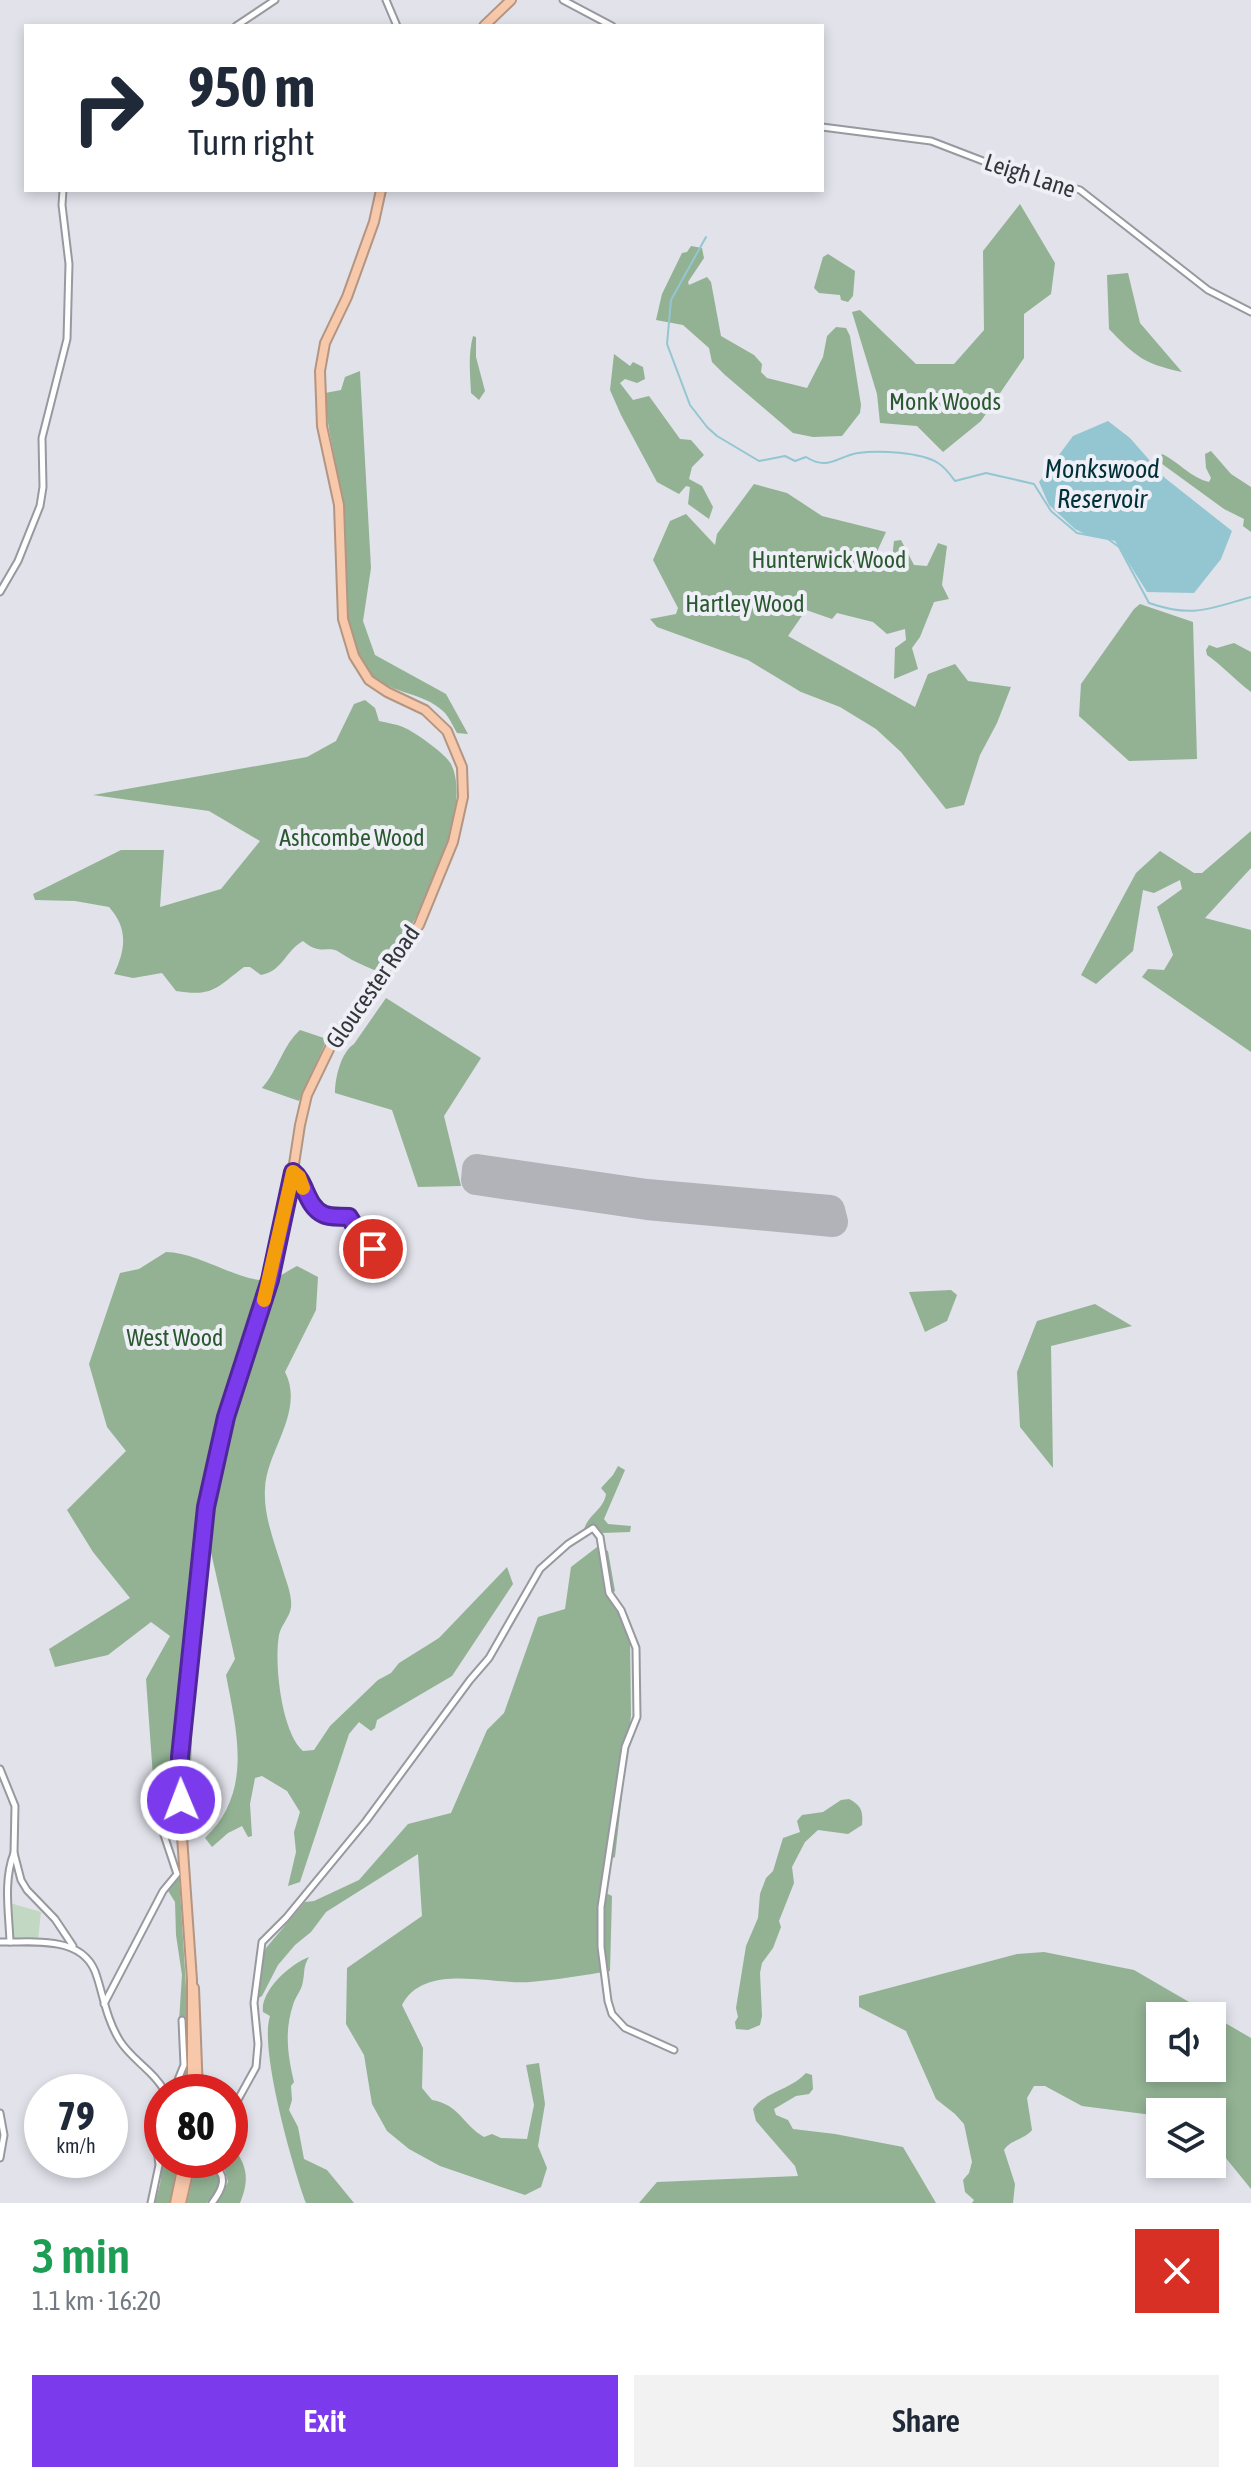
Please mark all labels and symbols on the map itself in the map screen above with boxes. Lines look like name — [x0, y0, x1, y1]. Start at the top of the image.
street label: Leigh Lane — [981, 148, 1079, 203]
park label: Monk Woods — [889, 388, 1001, 415]
water label: Monkswood Reservoir — [1045, 454, 1159, 514]
park label: Hunterwick Wood — [751, 546, 907, 573]
park label: Hartley Wood — [685, 590, 805, 617]
park label: Ashcombe Wood — [279, 824, 425, 851]
street label: Gloucester Road — [320, 920, 425, 1053]
pin — [339, 1215, 407, 1283]
park label: West Wood — [127, 1324, 223, 1351]
position arrow — [139, 1758, 223, 1842]
speed limit sign: 80 — [144, 2074, 248, 2178]

